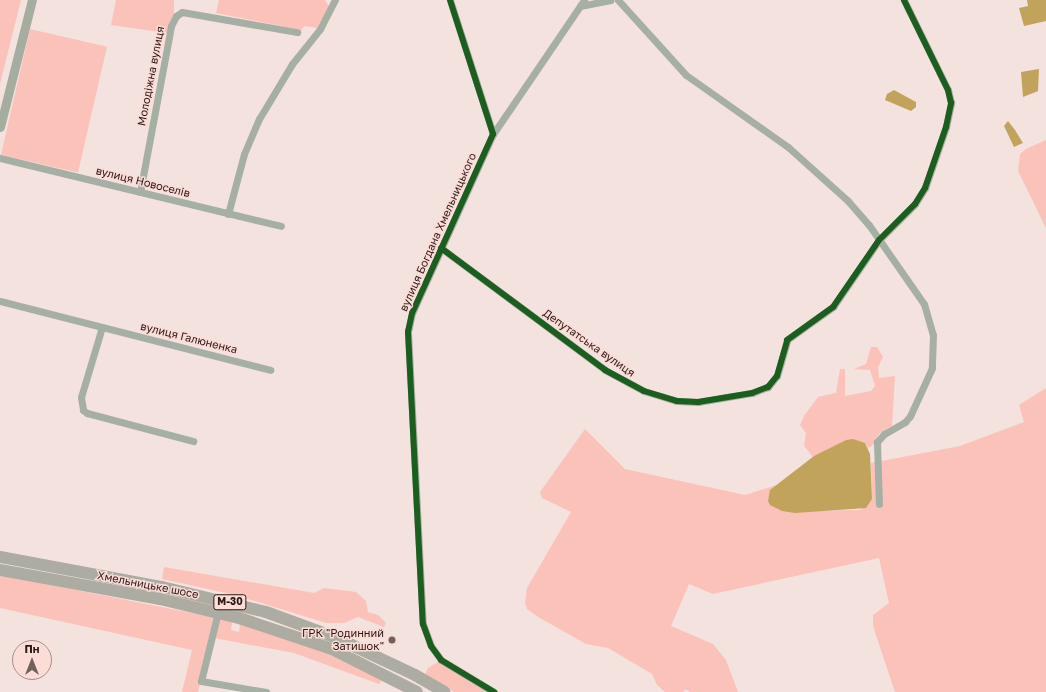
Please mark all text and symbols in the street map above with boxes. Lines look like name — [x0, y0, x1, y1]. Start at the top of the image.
street label: Молодіжна вулиця — [135, 25, 167, 127]
street label: вулиця Богдана Хмельницького — [397, 151, 479, 313]
street label: вулиця Новоселів — [95, 164, 191, 200]
street label: Депутатська вулиця — [541, 306, 637, 380]
street label: вулиця Галюненка — [139, 320, 239, 356]
street label: Хмельницьке шосе — [96, 569, 200, 601]
road number: М-30 — [213, 594, 247, 610]
place label: ГРК "Родинний Затишок" — [302, 627, 384, 653]
marker: ГРК "Родинний Затишок" — [387, 635, 397, 645]
north arrow — [12, 640, 52, 680]
text: Пн — [25, 642, 39, 655]

